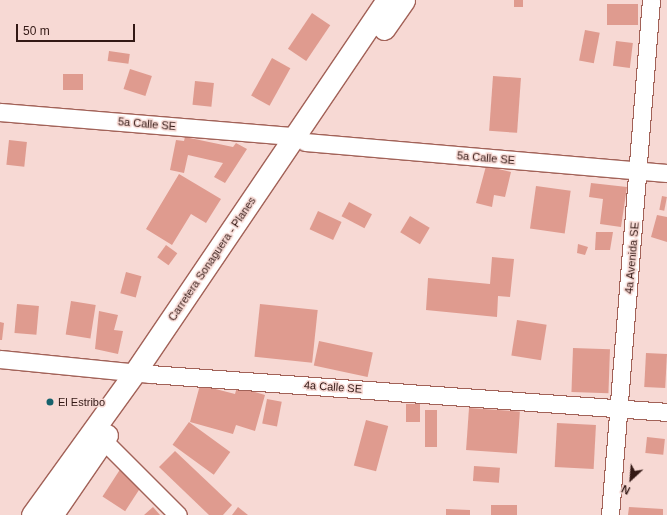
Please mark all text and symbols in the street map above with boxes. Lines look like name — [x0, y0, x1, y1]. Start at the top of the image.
scale bar — [18, 16, 137, 42]
text: 50 m — [23, 24, 50, 38]
street label: 5a Calle SE — [117, 115, 177, 133]
street label: 5a Calle SE — [456, 149, 516, 167]
street label: Carretera Sonaguera - Planes — [165, 194, 259, 324]
street label: 4a Avenida SE — [622, 221, 642, 295]
street label: 4a Calle SE — [304, 378, 362, 396]
place label: El Estribo — [58, 395, 105, 409]
marker: El Estribo — [45, 397, 55, 407]
north arrow — [611, 459, 651, 499]
text: N — [620, 483, 632, 497]

